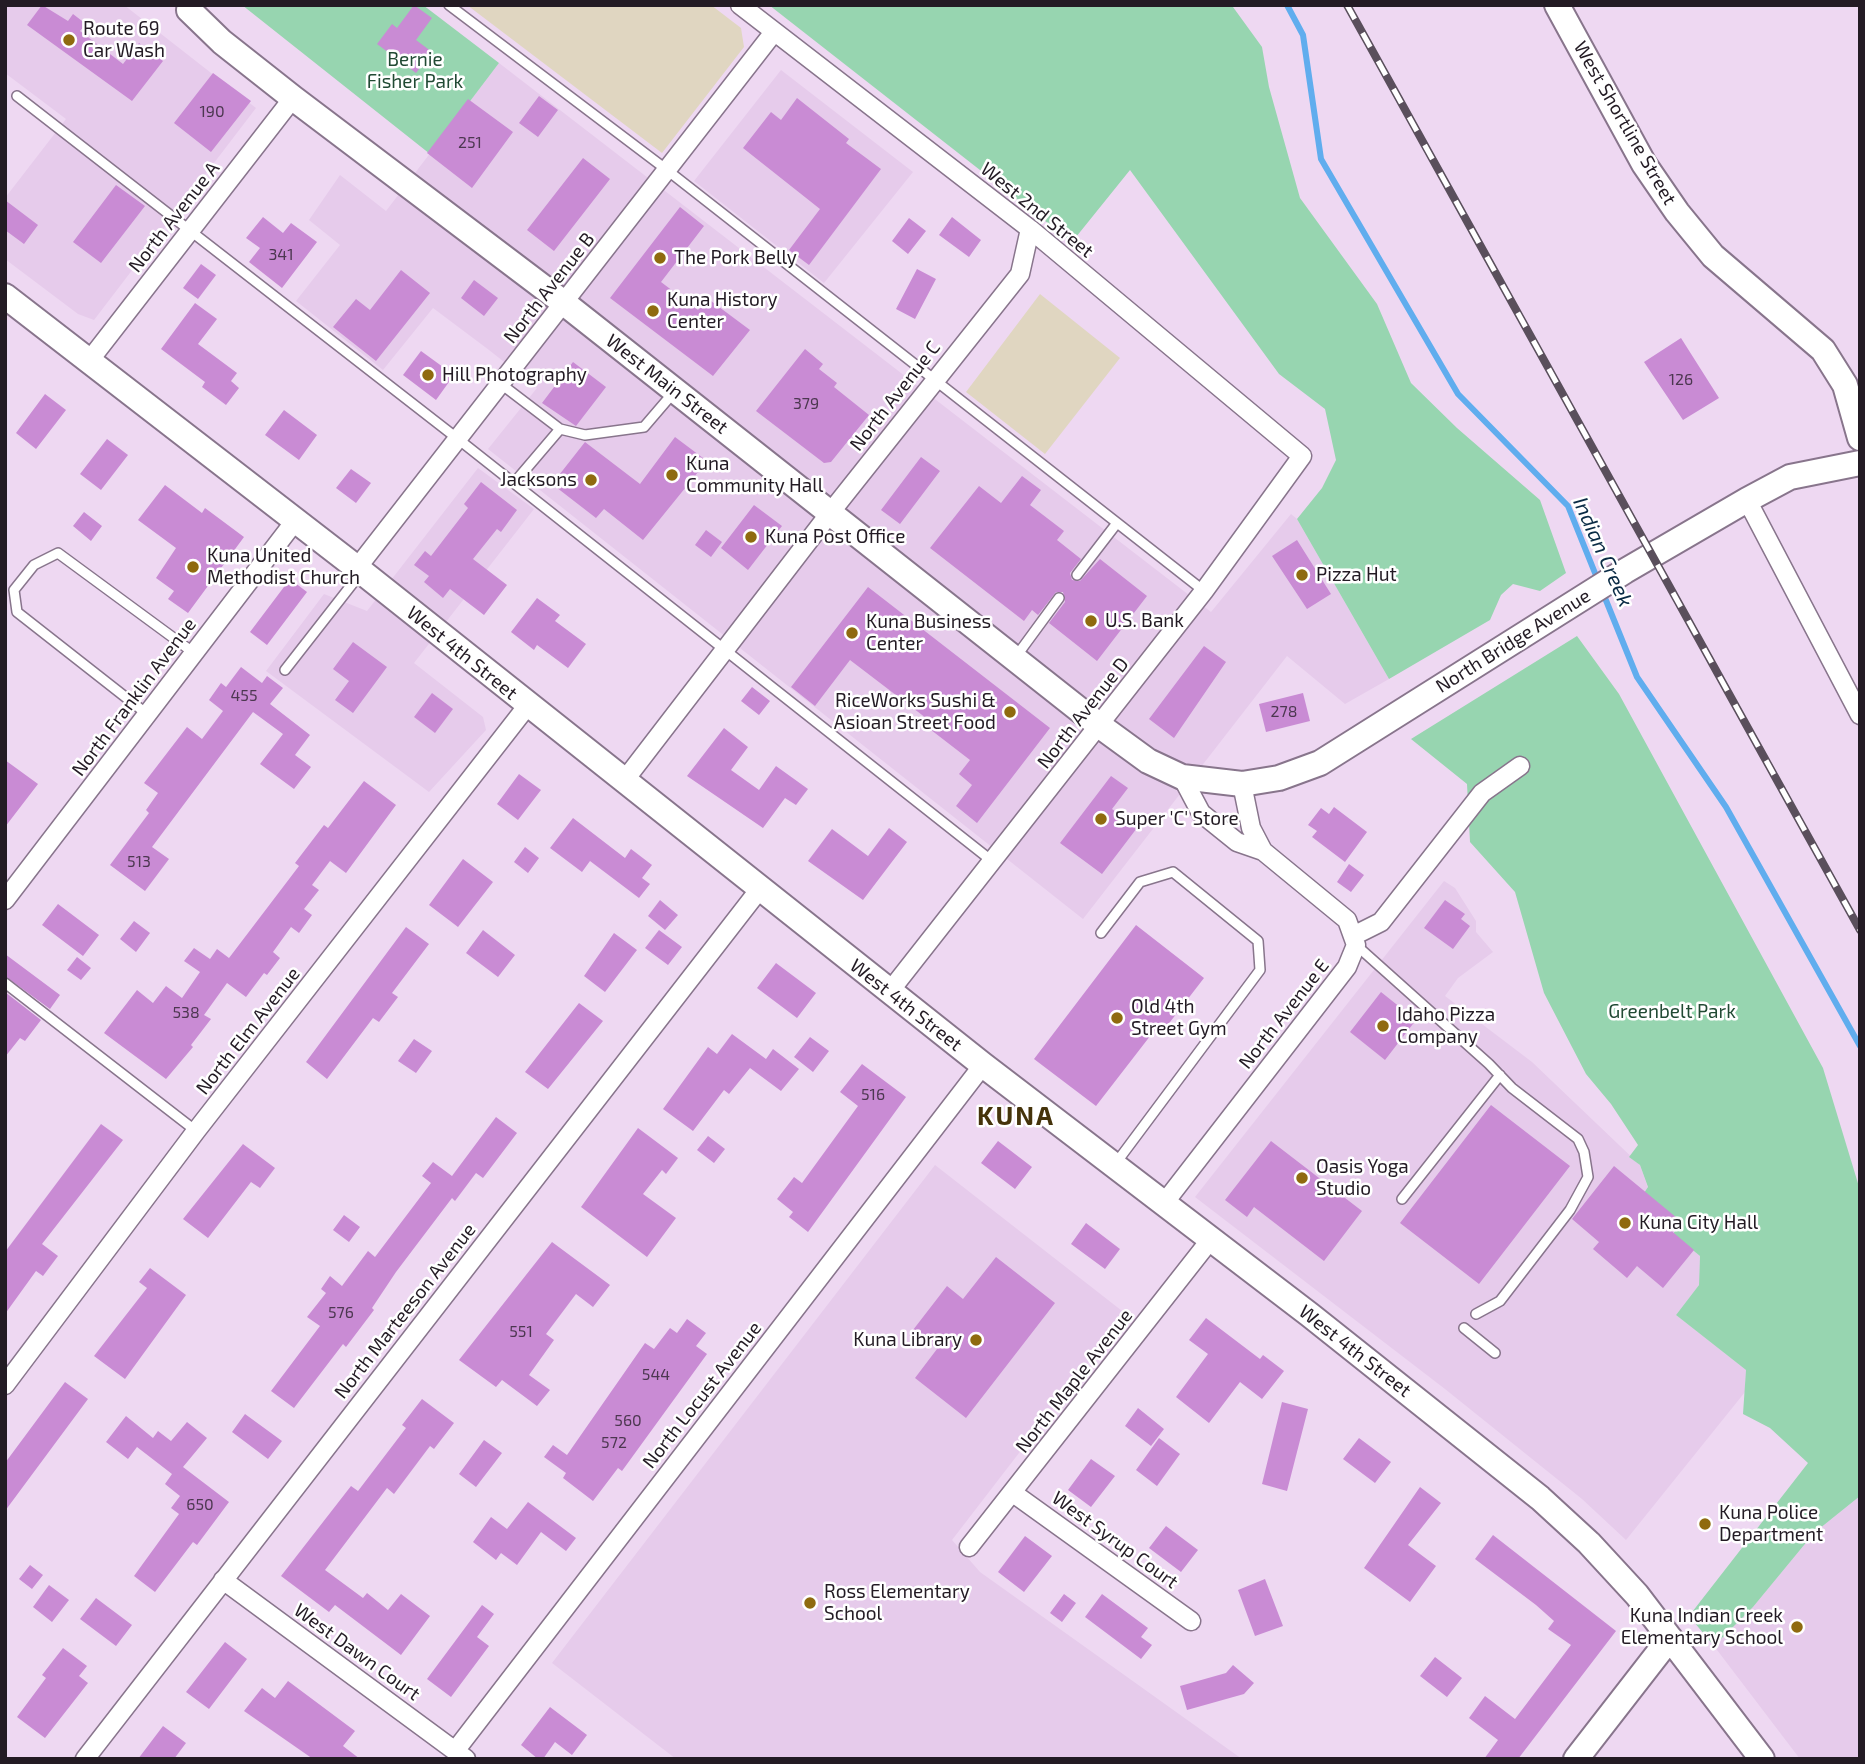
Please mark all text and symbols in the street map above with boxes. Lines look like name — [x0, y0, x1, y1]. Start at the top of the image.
place label: Route 69 Car Wash — [83, 18, 165, 62]
marker: Route 69 Car Wash — [61, 32, 77, 48]
street label: West Shortline Street — [1569, 37, 1681, 209]
park label: Bernie Fisher Park — [367, 49, 463, 93]
house number: 190 — [199, 102, 225, 122]
house number: 251 — [458, 133, 482, 153]
street label: North Avenue A — [124, 157, 224, 277]
street label: West 2nd Street — [976, 158, 1098, 262]
street label: North Avenue B — [499, 228, 599, 348]
house number: 341 — [268, 245, 294, 265]
place label: The Pork Belly — [674, 247, 797, 269]
marker: The Pork Belly — [652, 250, 668, 266]
place label: Kuna History Center — [667, 289, 777, 333]
marker: Kuna History Center — [645, 303, 661, 319]
street label: West Main Street — [601, 329, 733, 439]
street label: North Avenue C — [845, 337, 945, 455]
place label: Hill Photography — [442, 364, 587, 386]
marker: Hill Photography — [420, 367, 436, 383]
house number: 126 — [1669, 370, 1693, 390]
house number: 379 — [793, 394, 819, 414]
place label: Kuna Community Hall — [686, 453, 823, 497]
marker: Kuna Community Hall — [664, 467, 680, 483]
place label: Jacksons — [500, 469, 577, 491]
marker: Jacksons — [583, 472, 599, 488]
water label: Indian Creek — [1568, 493, 1638, 611]
place label: Kuna Post Office — [765, 526, 905, 548]
marker: Kuna Post Office — [743, 529, 759, 545]
place label: Kuna United Methodist Church — [207, 545, 360, 589]
marker: Kuna United Methodist Church — [185, 559, 201, 575]
place label: Pizza Hut — [1316, 564, 1397, 586]
marker: Pizza Hut — [1294, 567, 1310, 583]
street label: North Bridge Avenue — [1432, 584, 1594, 698]
street label: West 4th Street — [402, 601, 522, 705]
place label: U.S. Bank — [1105, 610, 1184, 632]
place label: Kuna Business Center — [866, 611, 991, 655]
street label: North Franklin Avenue — [67, 613, 201, 781]
marker: U.S. Bank — [1083, 613, 1099, 629]
marker: Kuna Business Center — [844, 625, 860, 641]
street label: North Avenue D — [1033, 653, 1133, 773]
house number: 455 — [231, 686, 257, 706]
place label: RiceWorks Sushi & Asioan Street Food — [834, 690, 996, 734]
house number: 278 — [1271, 702, 1297, 722]
marker: RiceWorks Sushi & Asioan Street Food — [1002, 704, 1018, 720]
place label: Super 'C' Store — [1115, 808, 1239, 830]
marker: Super 'C' Store — [1093, 811, 1109, 827]
house number: 513 — [127, 852, 151, 872]
street label: West 4th Street — [845, 954, 967, 1056]
street label: North Avenue E — [1234, 955, 1334, 1073]
street label: North Elm Avenue — [191, 963, 305, 1099]
place label: Old 4th Street Gym — [1131, 996, 1227, 1040]
park label: Greenbelt Park — [1608, 1001, 1736, 1023]
house number: 538 — [172, 1003, 200, 1023]
place label: Idaho Pizza Company — [1397, 1004, 1495, 1048]
marker: Old 4th Street Gym — [1109, 1010, 1125, 1026]
marker: Idaho Pizza Company — [1375, 1018, 1391, 1034]
house number: 516 — [861, 1085, 885, 1105]
district label: KUNA — [977, 1100, 1055, 1132]
place label: Oasis Yoga Studio — [1316, 1156, 1409, 1200]
marker: Oasis Yoga Studio — [1294, 1170, 1310, 1186]
place label: Kuna City Hall — [1639, 1212, 1758, 1234]
marker: Kuna City Hall — [1617, 1215, 1633, 1231]
street label: North Marteeson Avenue — [330, 1219, 480, 1403]
street label: West 4th Street — [1294, 1300, 1416, 1402]
house number: 576 — [328, 1303, 354, 1323]
street label: North Maple Avenue — [1011, 1305, 1137, 1457]
street label: North Locust Avenue — [638, 1317, 766, 1473]
house number: 551 — [509, 1322, 533, 1342]
place label: Kuna Library — [853, 1329, 962, 1351]
marker: Kuna Library — [968, 1332, 984, 1348]
house number: 544 — [642, 1365, 670, 1385]
house number: 560 — [614, 1411, 642, 1431]
house number: 572 — [601, 1433, 627, 1453]
street label: West Syrup Court — [1047, 1487, 1183, 1593]
house number: 650 — [186, 1495, 214, 1515]
place label: Kuna Police Department — [1719, 1502, 1823, 1546]
marker: Kuna Police Department — [1697, 1516, 1713, 1532]
place label: Ross Elementary School — [824, 1581, 970, 1625]
marker: Ross Elementary School — [802, 1595, 818, 1611]
street label: West Dawn Court — [290, 1599, 424, 1705]
place label: Kuna Indian Creek Elementary School — [1621, 1605, 1783, 1649]
marker: Kuna Indian Creek Elementary School — [1789, 1619, 1805, 1635]

